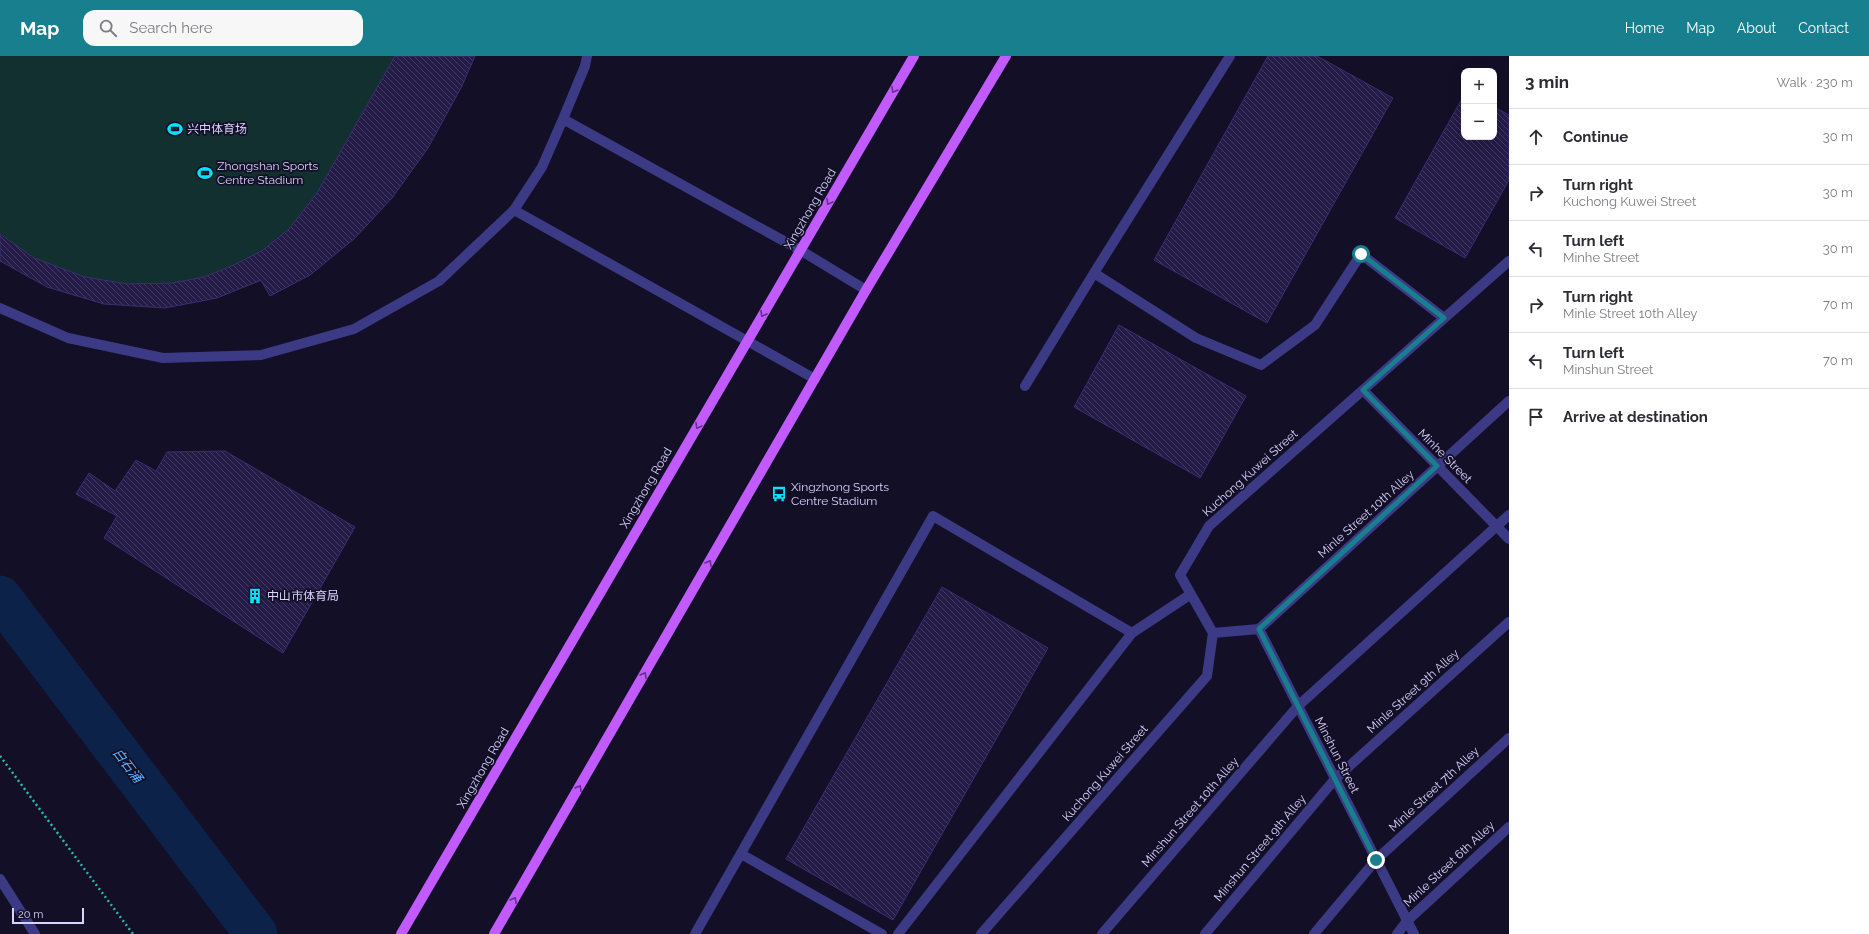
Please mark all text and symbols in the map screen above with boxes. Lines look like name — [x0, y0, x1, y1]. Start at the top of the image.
search box — [83, 10, 363, 46]
text: Map — [20, 17, 59, 39]
icon: search — [97, 17, 119, 39]
text: Search here — [129, 19, 213, 37]
text: Home — [1625, 20, 1664, 36]
text: Map — [1686, 20, 1715, 36]
text: About — [1737, 20, 1776, 36]
text: Contact — [1798, 20, 1849, 36]
map controls — [1461, 68, 1497, 140]
button: + — [1461, 68, 1497, 104]
text: 3 min — [1525, 72, 1569, 92]
text: Walk · 230 m — [1777, 75, 1853, 90]
one-way arrow — [892, 86, 899, 93]
button: − — [1461, 104, 1497, 140]
sports icon: 兴中体育场 — [166, 120, 184, 138]
place label: 兴中体育场 — [187, 122, 247, 136]
icon: ahead — [1525, 126, 1547, 148]
text: Continue — [1563, 128, 1628, 146]
text: 30 m — [1823, 129, 1853, 144]
place label: Zhongshan Sports Centre Stadium — [217, 159, 319, 187]
sports icon: Zhongshan Sports Centre Stadium — [196, 164, 214, 182]
street label: Xingzhong Road — [781, 166, 839, 252]
text: Turn right — [1563, 176, 1633, 194]
icon: right — [1525, 182, 1547, 204]
text: 30 m — [1823, 185, 1853, 200]
text: Kuchong Kuwei Street — [1563, 194, 1696, 209]
one-way arrow — [826, 198, 833, 205]
text: Turn left — [1563, 232, 1624, 250]
icon: left — [1525, 238, 1547, 260]
text: 30 m — [1823, 241, 1853, 256]
route start — [1352, 245, 1370, 263]
text: Minhe Street — [1563, 250, 1639, 265]
text: Turn right — [1563, 288, 1633, 306]
icon: right — [1525, 294, 1547, 316]
text: 70 m — [1823, 297, 1853, 312]
text: Minle Street 10th Alley — [1563, 306, 1697, 321]
one-way arrow — [761, 310, 768, 317]
text: Turn left — [1563, 344, 1624, 362]
icon: left — [1525, 350, 1547, 372]
text: 70 m — [1823, 353, 1853, 368]
text: Minshun Street — [1563, 362, 1653, 377]
icon: arrive — [1525, 406, 1547, 428]
text: Arrive at destination — [1563, 408, 1708, 426]
one-way arrow — [695, 422, 702, 429]
street label: Minhe Street — [1415, 426, 1475, 486]
street label: Kuchong Kuwei Street — [1200, 427, 1300, 519]
street label: Xingzhong Road — [617, 445, 675, 531]
street label: Minle Street 10th Alley — [1315, 467, 1417, 561]
place label: Xingzhong Sports Centre Stadium — [791, 480, 889, 508]
bus stop icon: Xingzhong Sports Centre Stadium — [770, 485, 788, 503]
one-way arrow — [704, 559, 711, 567]
building icon: 中山市体育局 — [246, 587, 264, 605]
place label: 中山市体育局 — [267, 589, 339, 603]
street label: Minle Street 9th Alley — [1364, 646, 1462, 736]
one-way arrow — [639, 672, 646, 679]
street label: Minshun Street — [1312, 715, 1362, 795]
street label: Kuchong Kuwei Street — [1059, 722, 1151, 824]
street label: Xingzhong Road — [454, 725, 512, 811]
street label: Minle Street 7th Alley — [1386, 743, 1482, 834]
water label: 白石涌 — [110, 745, 147, 787]
street label: Minshun Street 10th Alley — [1139, 754, 1242, 870]
one-way arrow — [574, 785, 581, 792]
street label: Minshun Street 9th Alley — [1211, 791, 1309, 904]
street label: Minle Street 6th Alley — [1401, 818, 1498, 910]
route end — [1367, 851, 1385, 869]
one-way arrow — [509, 897, 516, 904]
scale bar — [12, 906, 84, 925]
text: 20 m — [18, 908, 43, 921]

